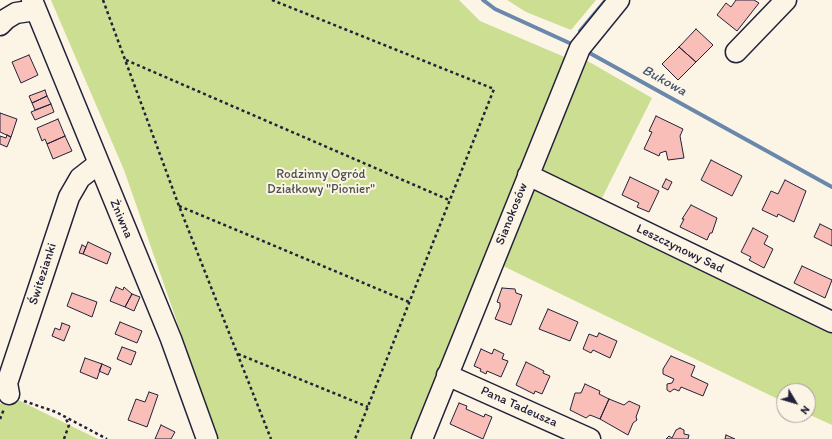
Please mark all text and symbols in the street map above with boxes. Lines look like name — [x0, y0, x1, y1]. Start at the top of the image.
water label: Bukowa — [639, 62, 689, 100]
park label: Rodzinny Ogród Działkowy "Pionier" — [267, 167, 375, 198]
street label: Sianokosów — [492, 181, 532, 247]
street label: Żniwna — [106, 197, 136, 241]
street label: Leszczynowy Sad — [634, 221, 726, 277]
street label: Świtezianki — [26, 241, 60, 307]
street label: Pana Tadeusza — [478, 383, 560, 431]
north arrow — [776, 383, 816, 423]
text: N — [798, 403, 812, 417]

